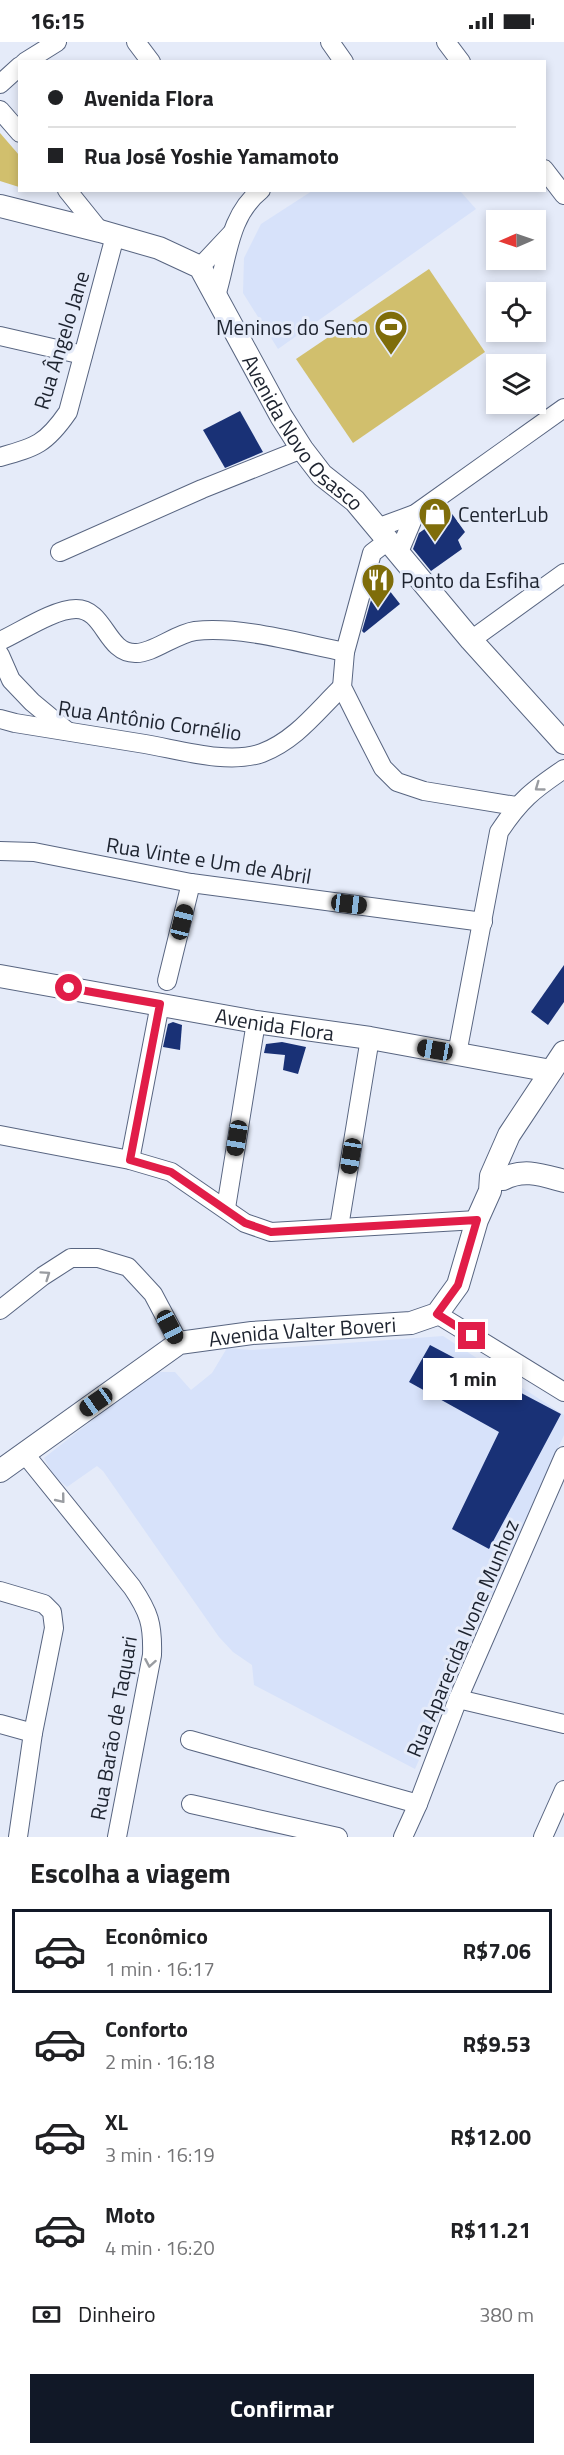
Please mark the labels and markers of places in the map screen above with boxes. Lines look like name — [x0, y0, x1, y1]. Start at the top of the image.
sports icon: Meninos do Seno — [373, 309, 409, 356]
place label: Meninos do Seno — [216, 311, 368, 343]
shop icon: CenterLub — [417, 496, 453, 543]
place label: CenterLub — [458, 498, 548, 530]
restaurant icon: Ponto da Esfiha — [360, 562, 396, 609]
place label: Ponto da Esfiha — [401, 564, 540, 596]

